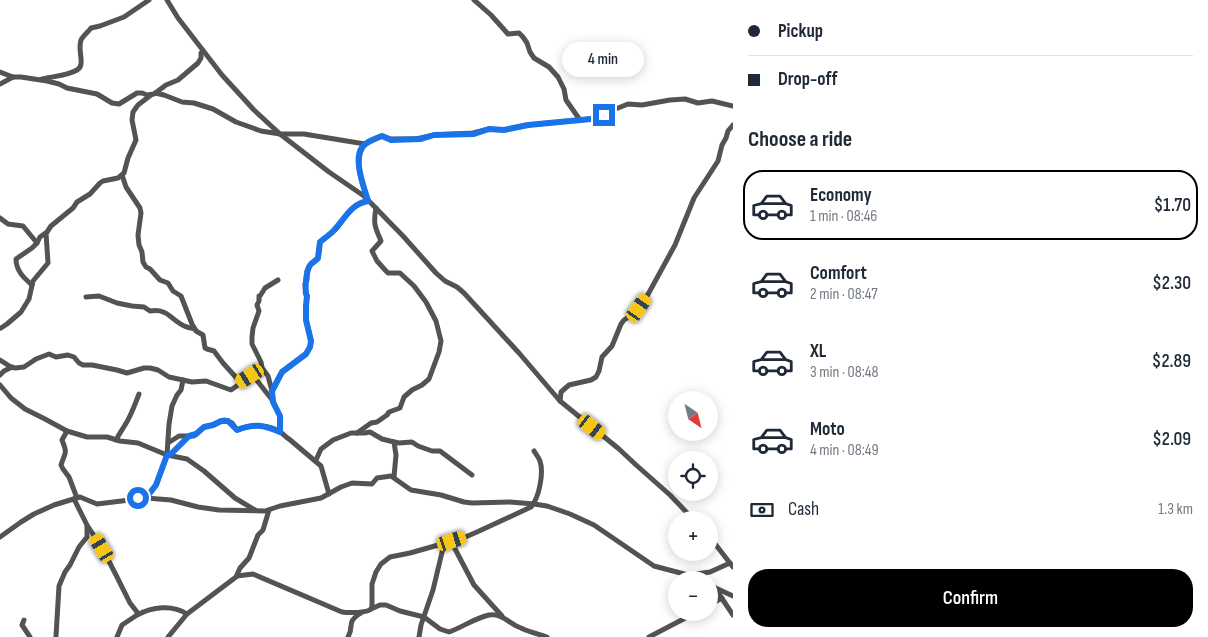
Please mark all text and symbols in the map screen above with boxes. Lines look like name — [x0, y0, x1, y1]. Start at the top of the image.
text: Pickup — [778, 20, 823, 43]
callout: 4 min — [563, 42, 645, 78]
text: 4 min — [588, 50, 618, 69]
text: Drop-off — [778, 68, 838, 91]
route end — [593, 104, 615, 126]
text: Choose a ride — [748, 126, 852, 153]
icon: car — [750, 183, 795, 228]
text: Economy — [810, 184, 872, 207]
text: $1.70 — [1154, 194, 1191, 217]
text: 1 min · 08:46 — [810, 207, 877, 226]
icon: car — [750, 261, 795, 306]
text: Comfort — [810, 262, 867, 285]
text: $2.30 — [1152, 272, 1191, 295]
text: 2 min · 08:47 — [810, 285, 878, 304]
car — [624, 291, 653, 325]
icon: car — [750, 339, 795, 384]
text: XL — [810, 340, 826, 363]
text: $2.89 — [1152, 350, 1191, 373]
car — [233, 362, 266, 390]
text: 3 min · 08:48 — [810, 363, 879, 382]
north arrow — [668, 391, 718, 441]
map controls — [668, 391, 718, 621]
car — [575, 412, 608, 442]
icon: car — [750, 417, 795, 462]
text: Moto — [810, 418, 845, 441]
text: $2.09 — [1152, 428, 1191, 451]
text: 4 min · 08:49 — [810, 441, 879, 460]
button: locate — [668, 451, 718, 501]
route start — [127, 487, 149, 509]
icon: cash — [748, 496, 776, 524]
text: Cash — [788, 498, 819, 521]
text: 1.3 km — [1158, 500, 1193, 519]
button: + — [668, 511, 718, 561]
car — [435, 529, 468, 553]
car — [87, 531, 116, 565]
button: Confirm — [748, 569, 1193, 627]
button: − — [668, 571, 718, 621]

